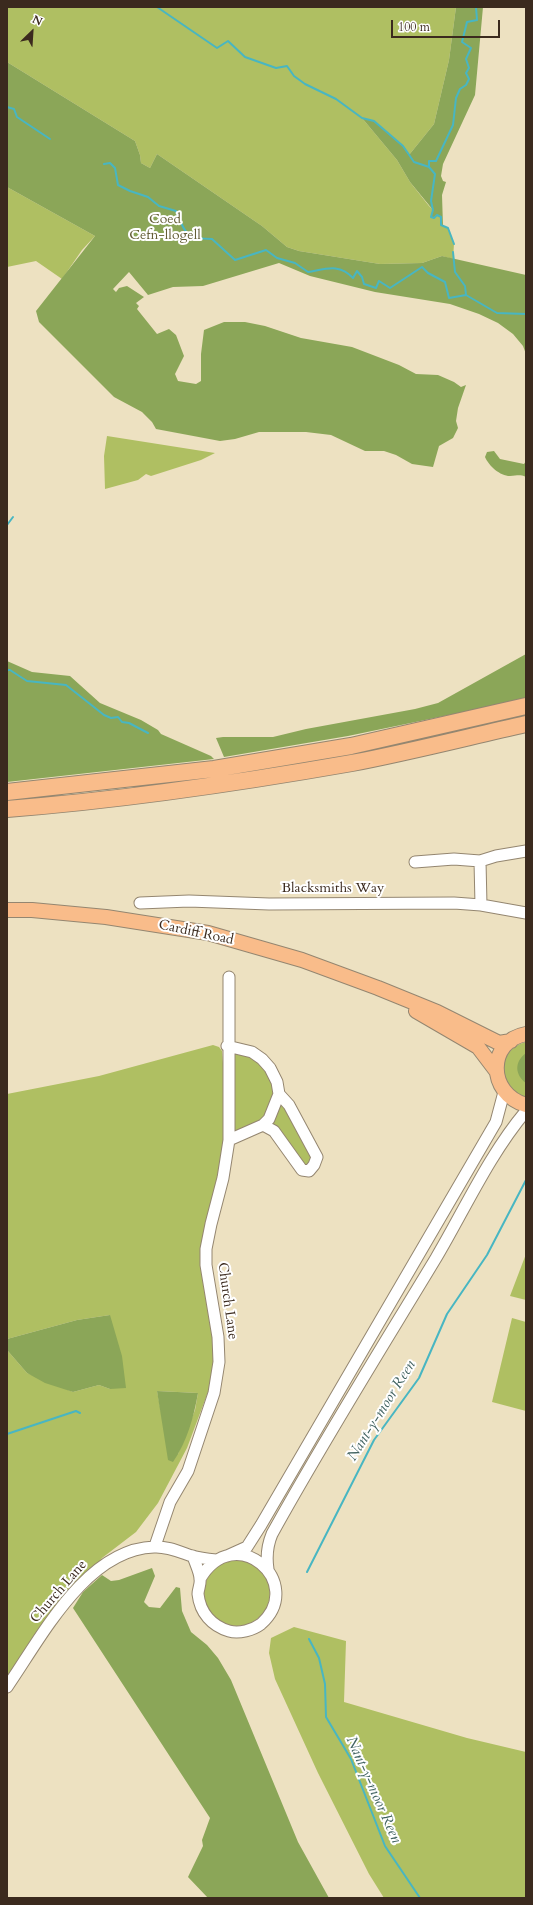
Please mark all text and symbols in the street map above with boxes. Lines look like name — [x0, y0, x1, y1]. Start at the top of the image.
north arrow — [12, 12, 52, 52]
text: N — [30, 12, 45, 29]
scale bar — [393, 12, 502, 38]
text: 100 m — [398, 19, 430, 35]
park label: Coed Cefn-llogell — [129, 212, 201, 244]
street label: Blacksmiths Way — [282, 881, 384, 897]
street label: Cardiff Road — [157, 917, 235, 949]
street label: Church Lane — [213, 1261, 241, 1341]
water label: Nant-y-moor Reen — [344, 1358, 420, 1464]
street label: Church Lane — [27, 1557, 91, 1627]
water label: Nant-y-moor Reen — [341, 1734, 405, 1846]

